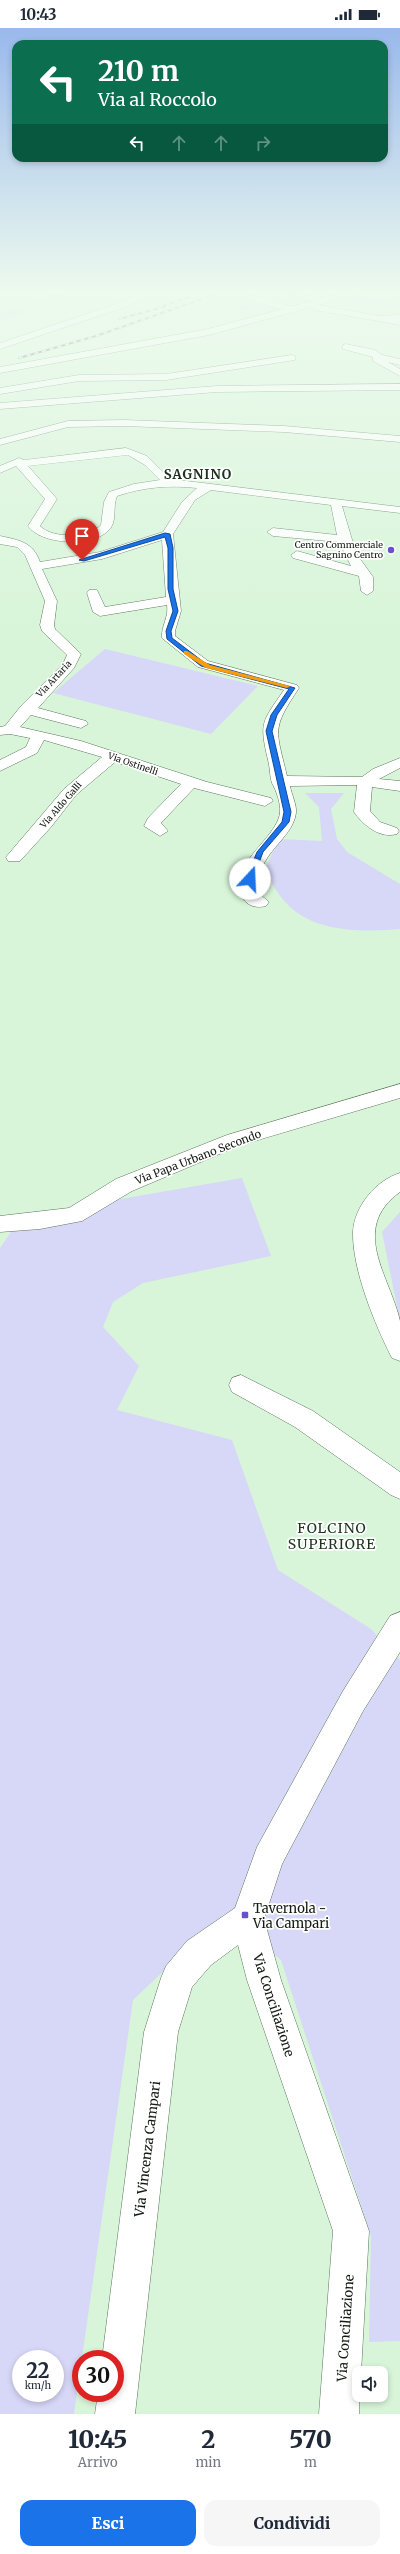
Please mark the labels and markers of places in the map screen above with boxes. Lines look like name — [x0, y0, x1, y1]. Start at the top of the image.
pin — [65, 519, 99, 560]
place label: Centro Commerciale Sagnino Centro — [295, 539, 383, 560]
marker: Centro Commerciale Sagnino Centro — [386, 545, 396, 555]
place label: Tavernola - Via Campari — [252, 1900, 329, 1932]
marker: Tavernola - Via Campari — [240, 1910, 250, 1920]

